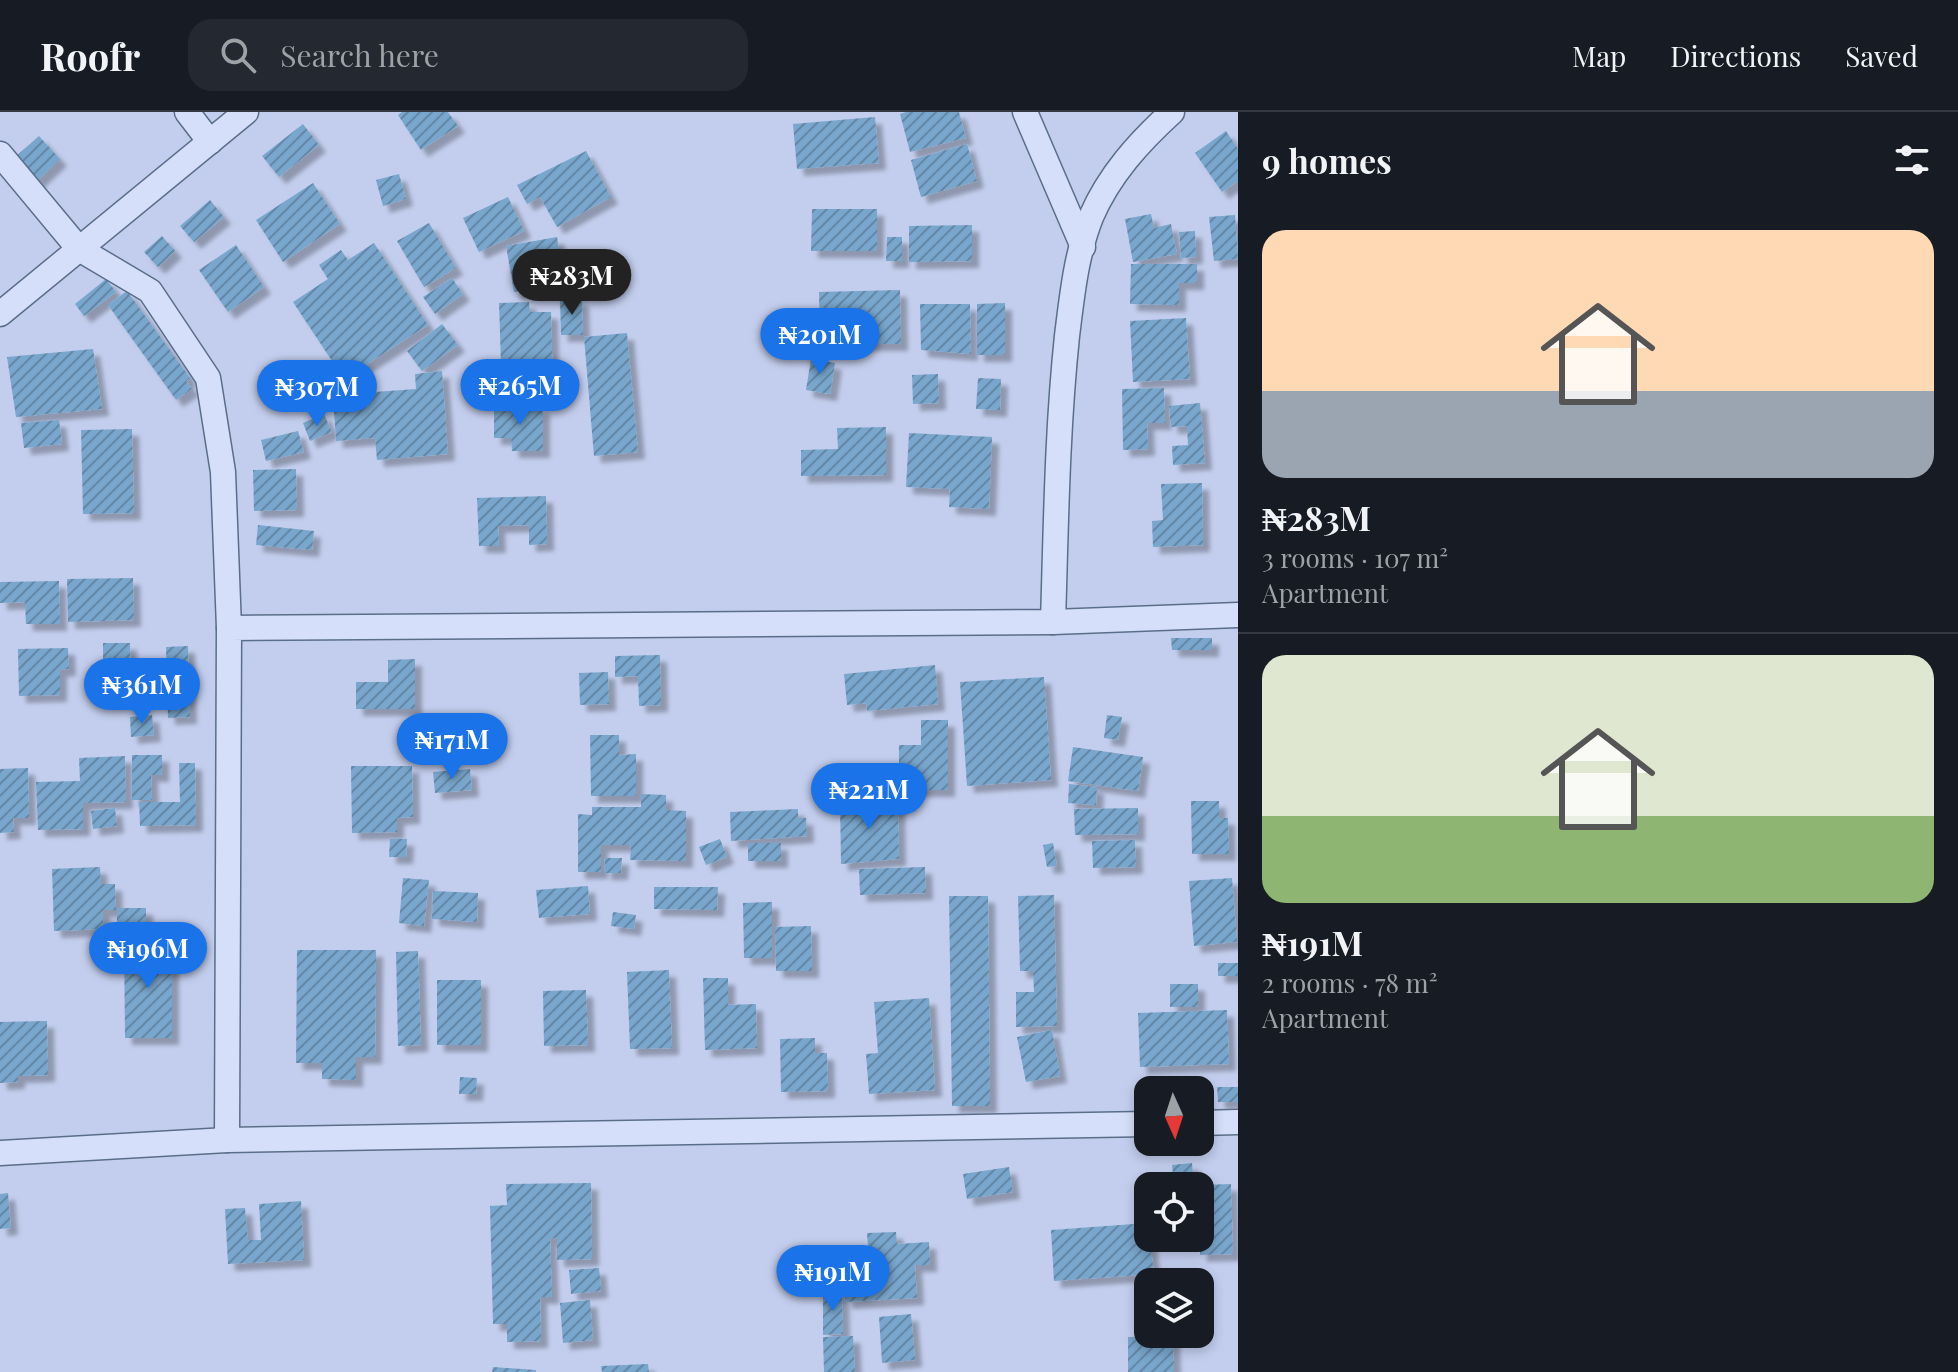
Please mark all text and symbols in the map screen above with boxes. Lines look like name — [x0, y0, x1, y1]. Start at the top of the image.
search box — [188, 19, 748, 91]
text: Roofr — [40, 30, 140, 81]
icon: search — [216, 33, 260, 77]
text: Search here — [280, 35, 439, 75]
text: Map — [1572, 37, 1626, 74]
text: Directions — [1670, 37, 1801, 74]
text: Saved — [1845, 37, 1918, 74]
text: 9 homes — [1262, 137, 1392, 183]
icon: filters — [1890, 138, 1934, 182]
pin: ₦283M — [516, 249, 628, 317]
text: ₦283M — [530, 257, 614, 292]
icon: home — [1526, 282, 1670, 426]
pin: ₦201M — [764, 308, 876, 376]
text: ₦201M — [778, 316, 862, 351]
pin: ₦265M — [464, 359, 576, 427]
pin: ₦307M — [261, 360, 373, 428]
text: ₦265M — [479, 367, 562, 402]
text: ₦307M — [275, 368, 359, 403]
text: ₦283M — [1262, 494, 1371, 540]
text: 3 rooms · 107 m² — [1262, 540, 1448, 575]
text: Apartment — [1262, 575, 1388, 610]
pin: ₦361M — [86, 658, 198, 726]
text: ₦361M — [102, 666, 182, 701]
icon: home — [1526, 707, 1670, 851]
pin: ₦171M — [396, 713, 508, 781]
text: ₦171M — [415, 721, 489, 756]
pin: ₦221M — [813, 763, 925, 831]
text: ₦221M — [829, 771, 909, 806]
text: ₦191M — [1262, 919, 1363, 965]
pin: ₦196M — [92, 922, 204, 990]
text: ₦196M — [107, 930, 189, 965]
text: 2 rooms · 78 m² — [1262, 965, 1437, 1000]
text: Apartment — [1262, 1000, 1388, 1035]
north arrow — [1134, 1076, 1214, 1156]
map controls — [1134, 1076, 1214, 1348]
button: locate — [1134, 1172, 1214, 1252]
pin: ₦191M — [777, 1245, 889, 1313]
text: ₦191M — [794, 1253, 872, 1288]
button: layers — [1134, 1268, 1214, 1348]

